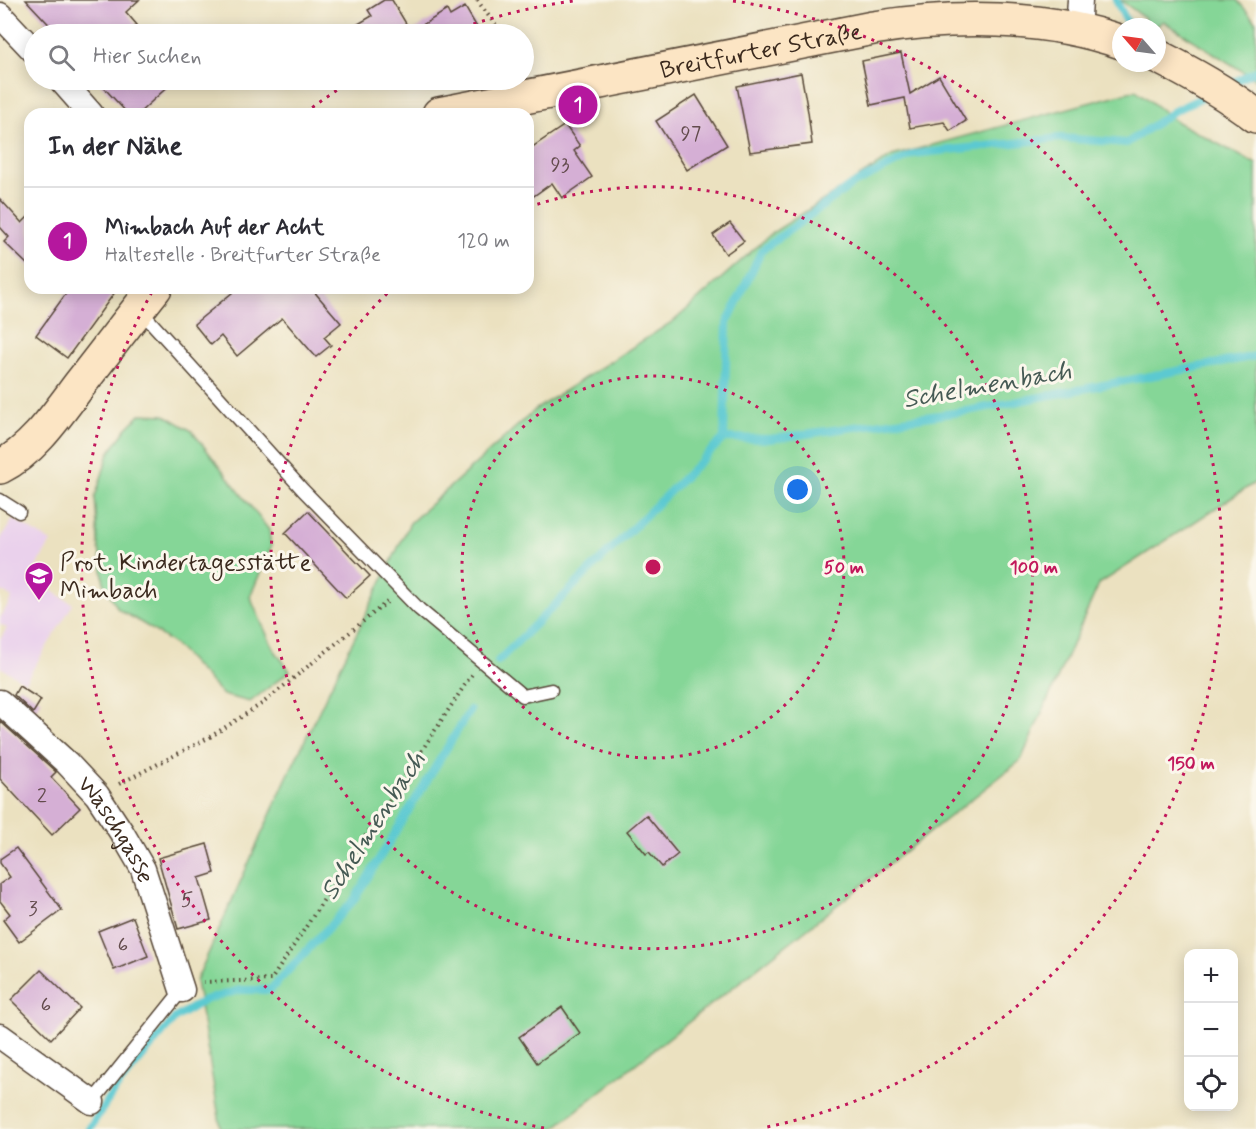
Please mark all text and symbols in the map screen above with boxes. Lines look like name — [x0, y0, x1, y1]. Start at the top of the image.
street label: Breitfurter Straße — [658, 17, 865, 87]
north arrow — [1112, 18, 1166, 72]
search box — [24, 24, 534, 90]
icon: search — [45, 41, 78, 74]
text: Hier suchen — [93, 43, 202, 71]
pin: 1 — [558, 82, 598, 128]
house number: 97 — [681, 120, 701, 148]
text: In der Nähe — [48, 130, 182, 164]
house number: 93 — [550, 151, 570, 179]
text: Mimbach Auf der Acht — [105, 214, 324, 242]
text: 1 — [63, 228, 72, 255]
text: 120 m — [457, 228, 510, 255]
text: Haltestelle · Breitfurter Straße — [105, 242, 381, 269]
water label: Schelmenbach — [901, 354, 1074, 417]
your location — [783, 475, 812, 504]
place label: Prot. Kindertagesstätte Mimbach — [60, 548, 312, 607]
text: 50 m — [824, 556, 864, 580]
text: 100 m — [1010, 556, 1058, 580]
centre of rings — [643, 557, 663, 577]
school or university icon: Prot. Kindertagesstätte Mimbach — [23, 560, 55, 602]
water label: Schelmenbach — [313, 746, 434, 907]
text: 150 m — [1167, 752, 1215, 776]
street label: Waschgasse — [70, 770, 160, 887]
house number: 2 — [37, 782, 47, 810]
house number: 5 — [181, 886, 193, 914]
house number: 3 — [28, 895, 38, 923]
house number: 6 — [118, 931, 128, 959]
map controls — [1184, 949, 1238, 1111]
button: + — [1184, 949, 1238, 1003]
house number: 6 — [41, 991, 51, 1019]
button: − — [1184, 1003, 1238, 1057]
button: locate — [1184, 1057, 1238, 1111]

